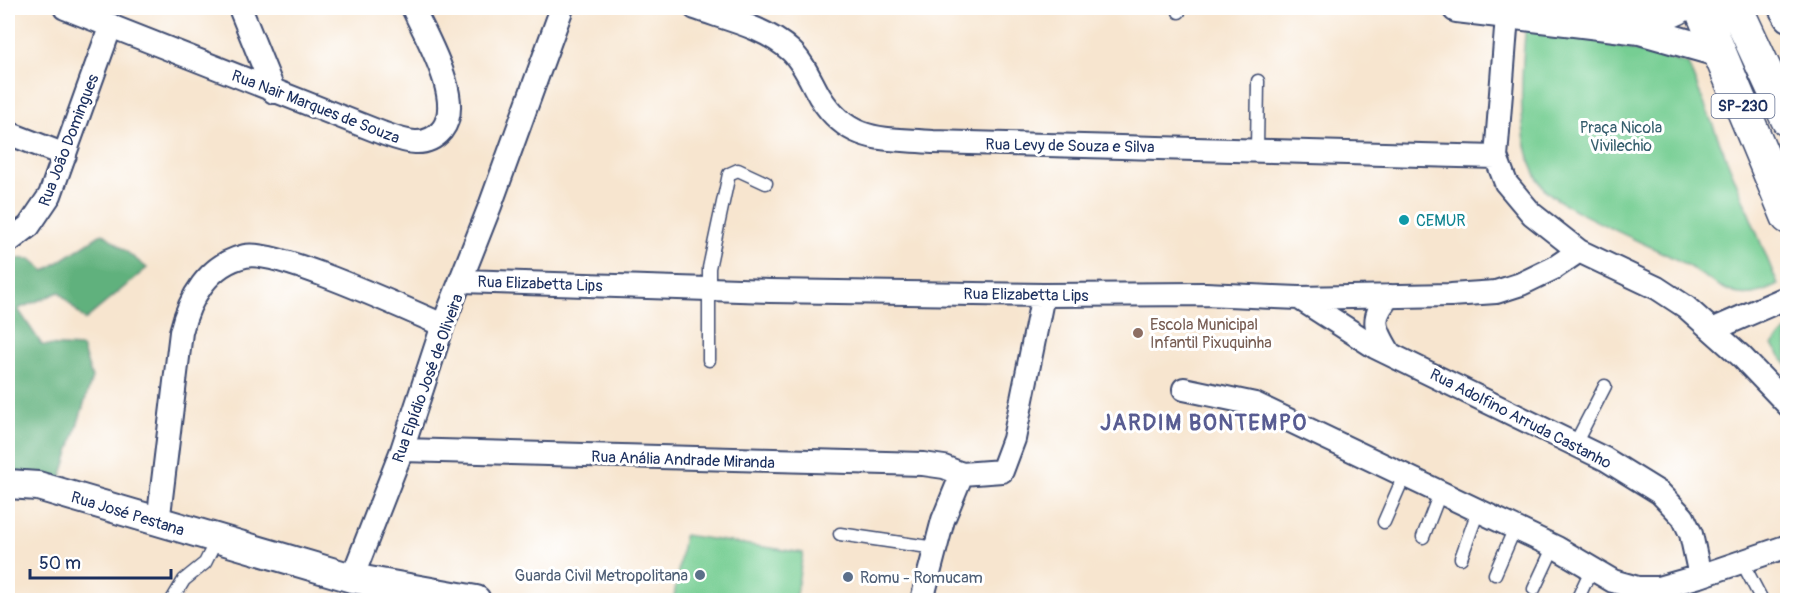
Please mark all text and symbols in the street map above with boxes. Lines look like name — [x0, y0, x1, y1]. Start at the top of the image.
street label: Rua Nair Marques de Souza — [229, 66, 402, 148]
street label: Rua João Domingues — [35, 71, 103, 209]
road number: SP-230 — [1712, 94, 1774, 118]
park label: Praça Nicola Vivilechio — [1580, 118, 1662, 156]
street label: Rua Levy de Souza e Silva — [985, 135, 1155, 157]
place label: CEMUR — [1416, 211, 1466, 231]
marker: CEMUR — [1397, 213, 1411, 227]
street label: Rua Elizabetta Lips — [477, 272, 603, 296]
street label: Rua Elizabetta Lips — [963, 284, 1089, 306]
street label: Rua Elpídio José de Oliveira — [388, 291, 468, 466]
place label: Escola Municipal Infantil Pixuquinha — [1150, 315, 1272, 353]
marker: Escola Municipal Infantil Pixuquinha — [1131, 326, 1145, 340]
street label: Rua Adolfino Arruda Castanho — [1426, 364, 1615, 474]
district label: JARDIM BONTEMPO — [1100, 409, 1308, 437]
street label: Rua Anália Andrade Miranda — [591, 447, 775, 473]
street label: Rua José Pestana — [69, 487, 187, 541]
scale bar — [30, 542, 171, 580]
text: 50 m — [39, 552, 81, 575]
place label: Guarda Civil Metropolitana — [515, 566, 688, 586]
marker: Guarda Civil Metropolitana — [693, 568, 707, 582]
place label: Romu - Romucam — [860, 568, 983, 588]
marker: Romu - Romucam — [841, 570, 855, 584]

